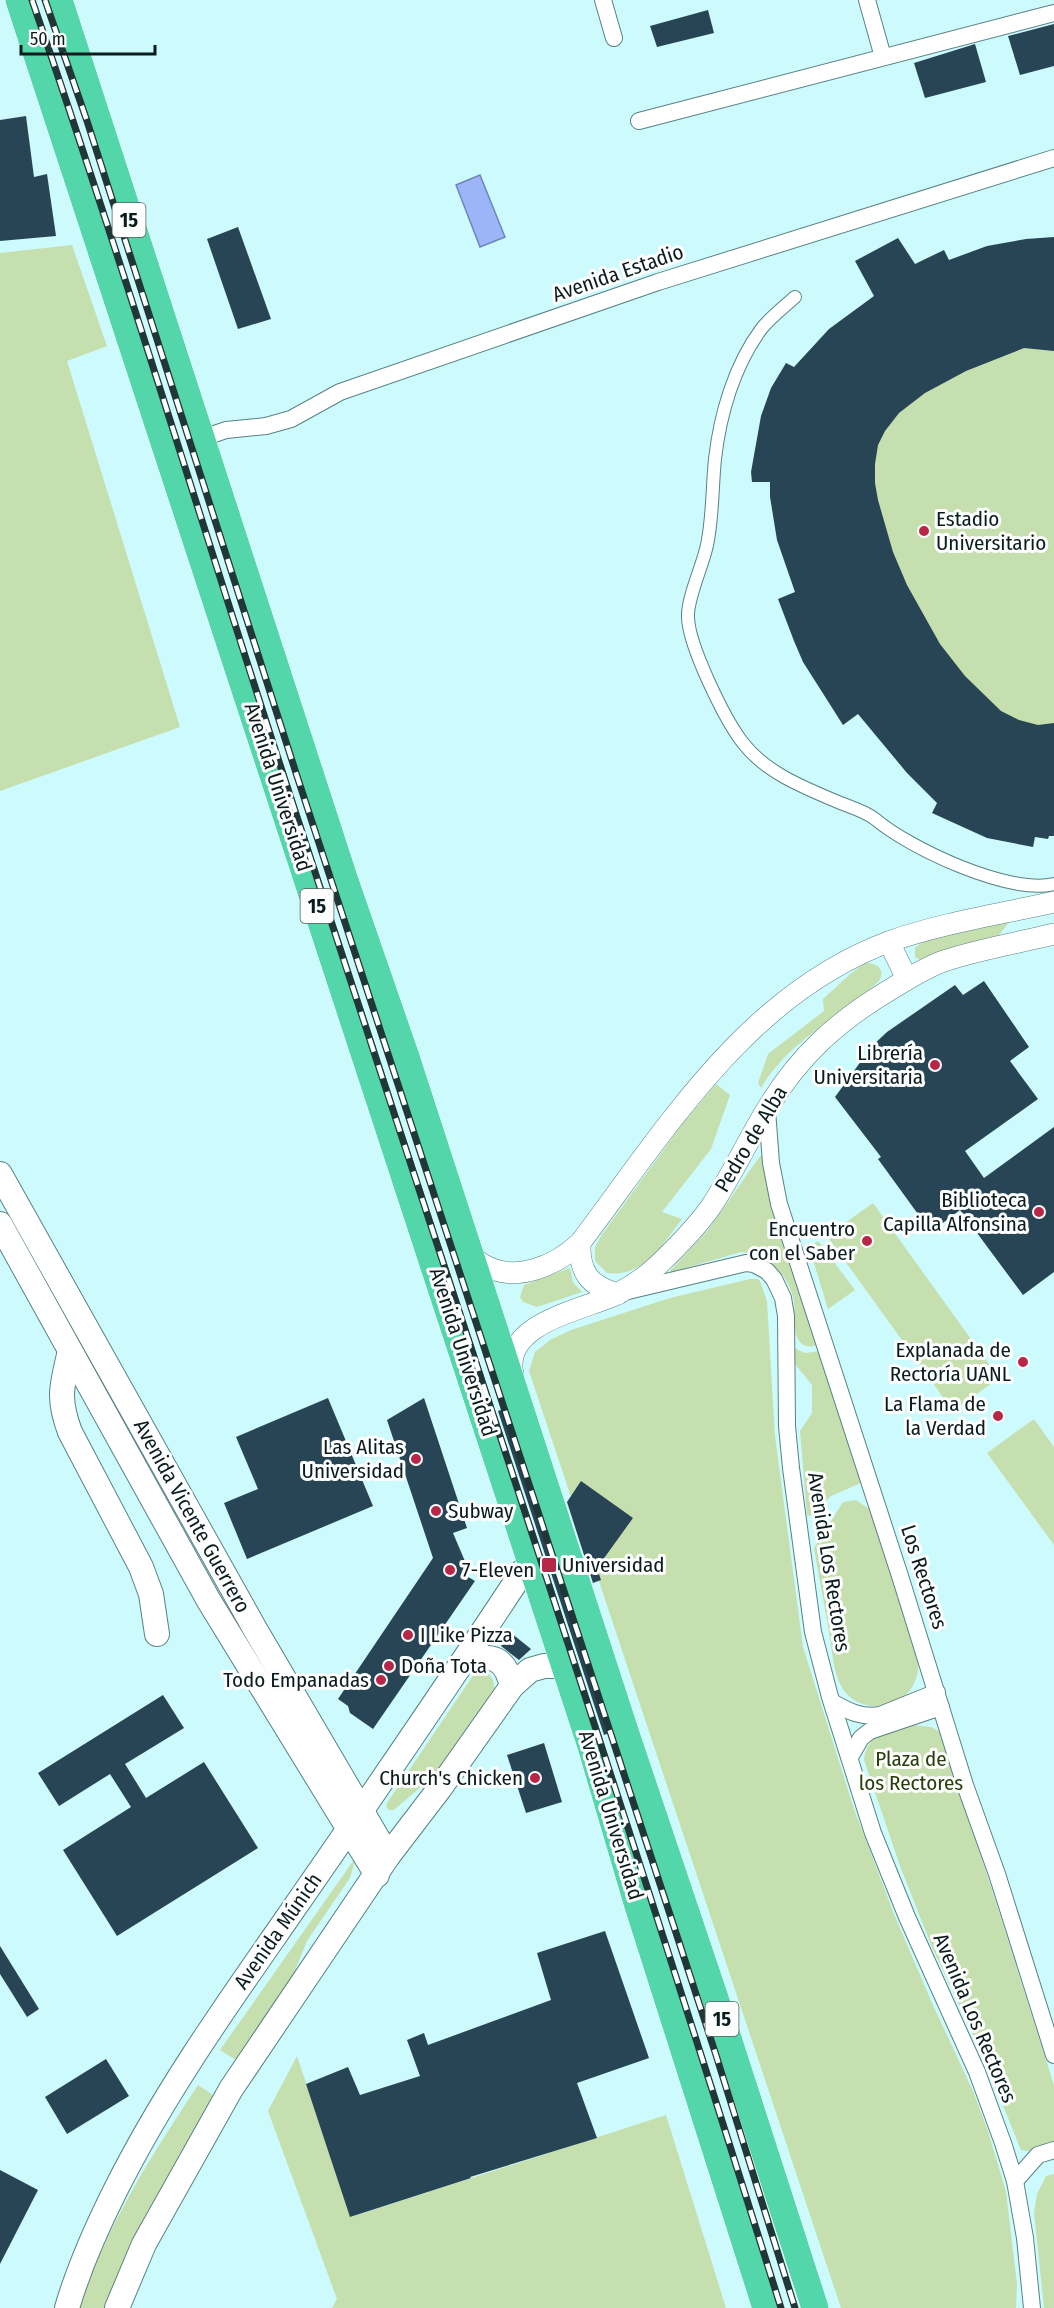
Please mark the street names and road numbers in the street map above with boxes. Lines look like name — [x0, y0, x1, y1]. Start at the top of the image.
road number: 15 — [112, 203, 146, 237]
street label: Avenida Estadio — [549, 238, 687, 308]
street label: Avenida Universidad — [238, 699, 318, 875]
road number: 15 — [300, 889, 334, 923]
street label: Pedro de Alba — [709, 1081, 793, 1197]
street label: Avenida Universidad — [423, 1264, 503, 1440]
street label: Avenida Vicente Guerrero — [128, 1415, 256, 1617]
street label: Avenida Los Rectores — [802, 1470, 856, 1654]
street label: Los Rectores — [895, 1522, 953, 1632]
street label: Avenida Universidad — [573, 1727, 649, 1903]
street label: Avenida Múnich — [228, 1868, 328, 1994]
street label: Avenida Los Rectores — [928, 1929, 1022, 2107]
road number: 15 — [706, 2002, 738, 2036]

